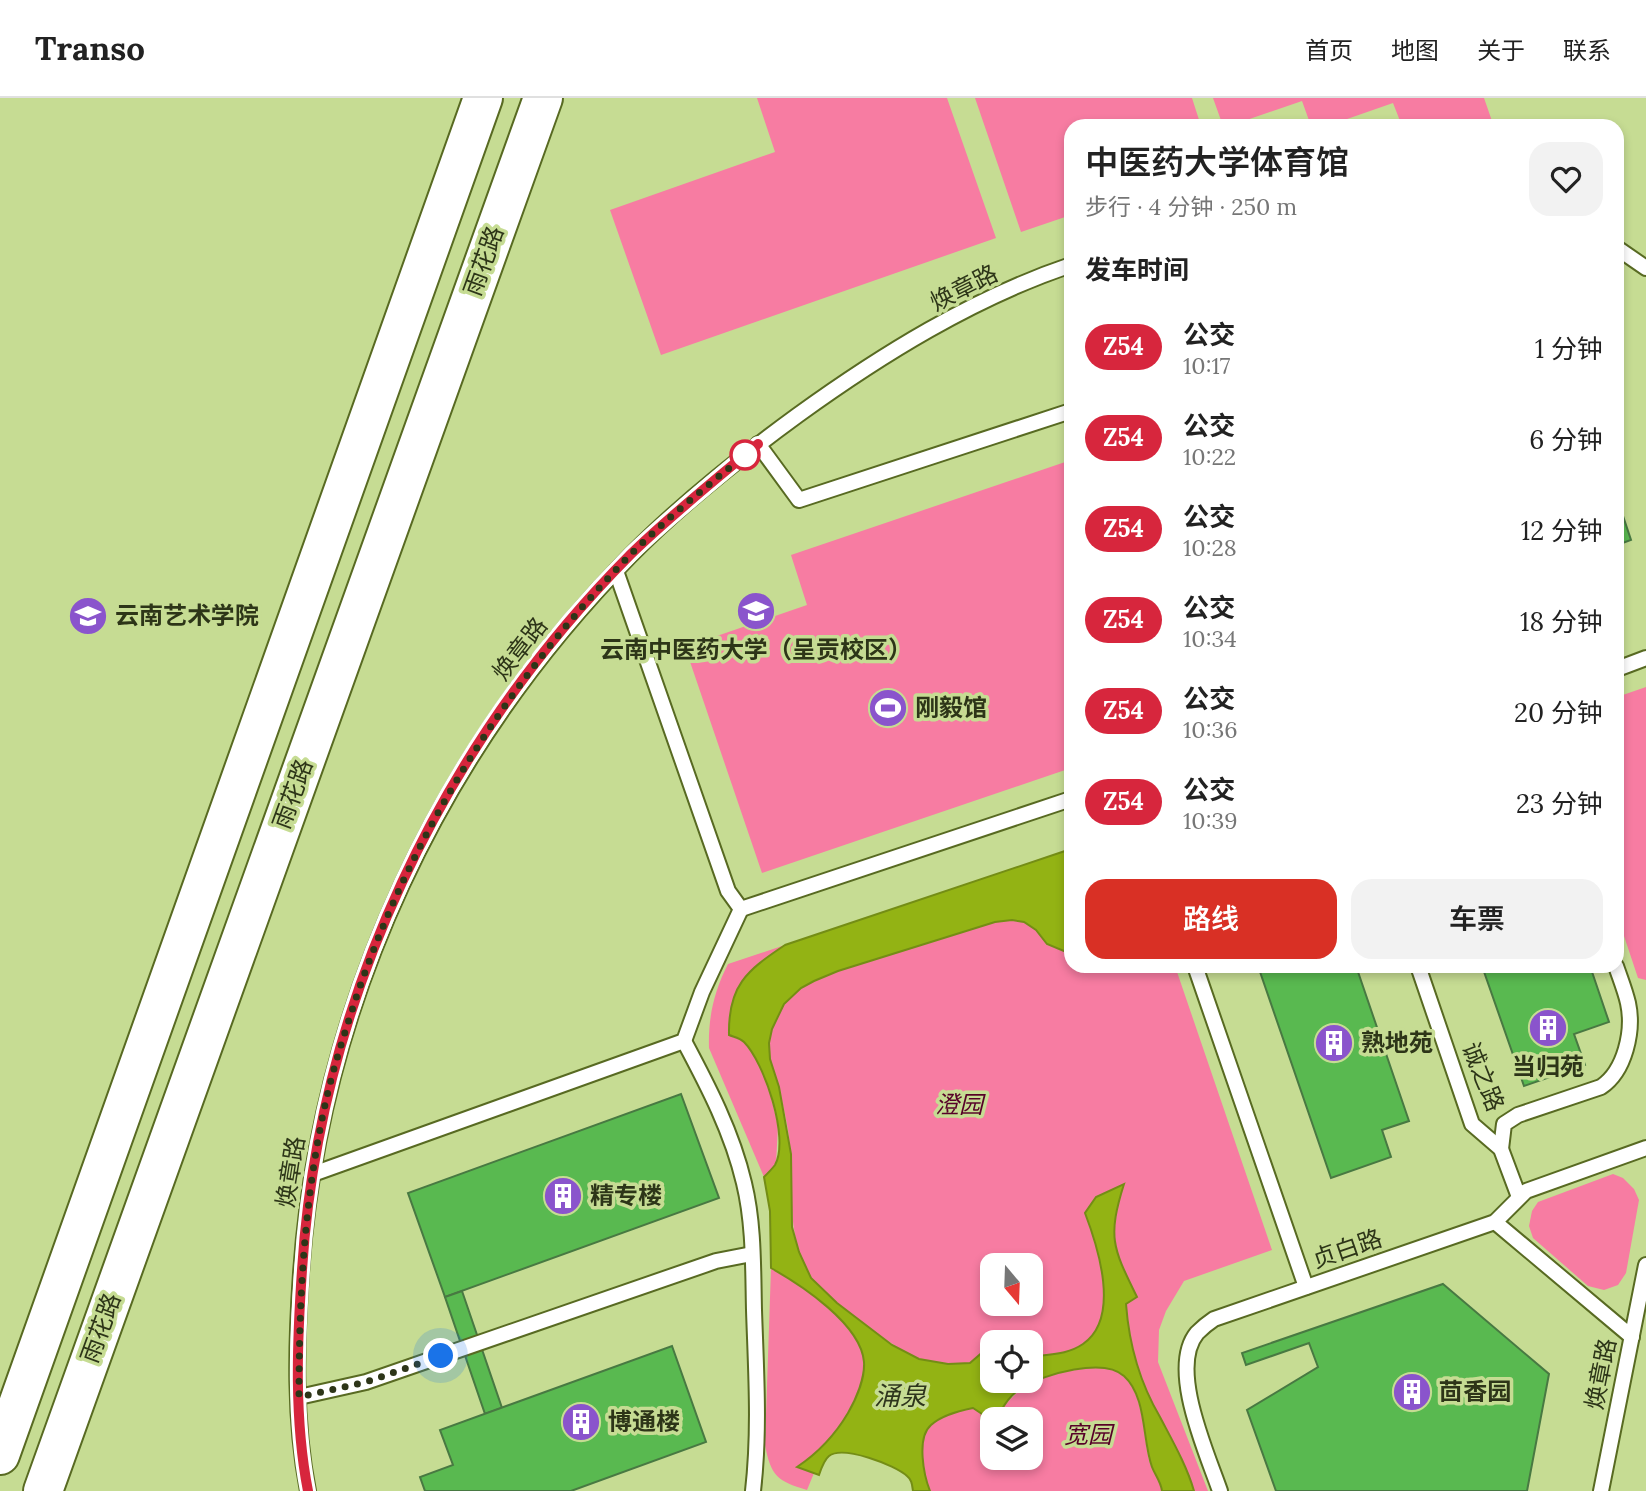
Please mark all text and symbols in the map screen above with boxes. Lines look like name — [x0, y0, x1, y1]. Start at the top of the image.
text: Transo — [35, 27, 145, 69]
text: 首页 — [1305, 35, 1353, 66]
text: 地图 — [1391, 35, 1439, 66]
text: 关于 — [1477, 35, 1525, 66]
text: 联系 — [1563, 35, 1611, 66]
text: 中医药大学体育馆 — [1085, 141, 1349, 183]
button: heart — [1529, 142, 1603, 216]
text: 步行 · 4 分钟 · 250 m — [1085, 192, 1297, 221]
street label: 雨花路 — [457, 222, 510, 300]
text: 发车时间 — [1085, 253, 1189, 286]
street label: 焕章路 — [925, 257, 1003, 318]
text: 公交 — [1183, 318, 1235, 351]
text: Z54 — [1103, 331, 1144, 362]
text: 1 分钟 — [1535, 332, 1603, 365]
text: 10:17 — [1183, 351, 1230, 380]
text: 公交 — [1183, 409, 1235, 442]
text: Z54 — [1103, 422, 1144, 453]
text: 6 分钟 — [1529, 423, 1603, 456]
unlabelled marker — [730, 440, 760, 470]
text: 10:22 — [1183, 442, 1236, 471]
text: 公交 — [1183, 500, 1235, 533]
text: Z54 — [1103, 513, 1144, 544]
text: 12 分钟 — [1521, 514, 1603, 547]
text: 10:28 — [1183, 533, 1237, 562]
school or university icon: 云南中医药大学（呈贡校区） — [735, 590, 777, 632]
text: 公交 — [1183, 591, 1235, 624]
school or university icon: 云南艺术学院 — [67, 595, 109, 637]
place label: 云南艺术学院 — [115, 600, 259, 631]
text: Z54 — [1103, 604, 1144, 635]
text: 18 分钟 — [1520, 605, 1603, 638]
street label: 焕章路 — [485, 611, 554, 687]
text: 10:34 — [1183, 624, 1237, 653]
place label: 云南中医药大学（呈贡校区） — [600, 634, 912, 665]
text: 公交 — [1183, 682, 1235, 715]
sports icon: 刚毅馆 — [867, 687, 909, 729]
place label: 刚毅馆 — [915, 692, 987, 723]
text: Z54 — [1103, 695, 1144, 726]
text: 20 分钟 — [1514, 696, 1603, 729]
text: 10:36 — [1183, 715, 1238, 744]
street label: 雨花路 — [266, 755, 319, 833]
text: 公交 — [1183, 773, 1235, 806]
text: Z54 — [1103, 786, 1144, 817]
text: 23 分钟 — [1516, 787, 1603, 820]
text: 10:39 — [1183, 806, 1238, 835]
button: 路线 — [1085, 879, 1337, 959]
button: 车票 — [1351, 879, 1603, 959]
building icon: 当归苑 — [1527, 1007, 1569, 1049]
building icon: 熟地苑 — [1313, 1022, 1355, 1064]
place label: 熟地苑 — [1361, 1027, 1433, 1058]
street label: 诚之路 — [1456, 1038, 1511, 1116]
place label: 当归苑 — [1512, 1051, 1584, 1082]
park label: 澄园 — [935, 1089, 986, 1120]
street label: 焕章路 — [270, 1134, 311, 1210]
building icon: 精专楼 — [542, 1175, 584, 1217]
place label: 精专楼 — [590, 1180, 662, 1211]
street label: 贞白路 — [1308, 1222, 1386, 1275]
north arrow — [980, 1253, 1043, 1316]
map controls — [980, 1253, 1043, 1470]
street label: 雨花路 — [74, 1289, 127, 1367]
button: locate — [980, 1330, 1043, 1393]
street label: 焕章路 — [1578, 1336, 1623, 1412]
your location — [423, 1338, 458, 1373]
building icon: 茴香园 — [1391, 1371, 1433, 1413]
place label: 茴香园 — [1439, 1376, 1511, 1407]
water label: 涌泉 — [874, 1379, 927, 1412]
building icon: 博通楼 — [560, 1401, 602, 1443]
place label: 博通楼 — [608, 1406, 680, 1437]
button: layers — [980, 1407, 1043, 1470]
park label: 宽园 — [1064, 1419, 1115, 1450]

